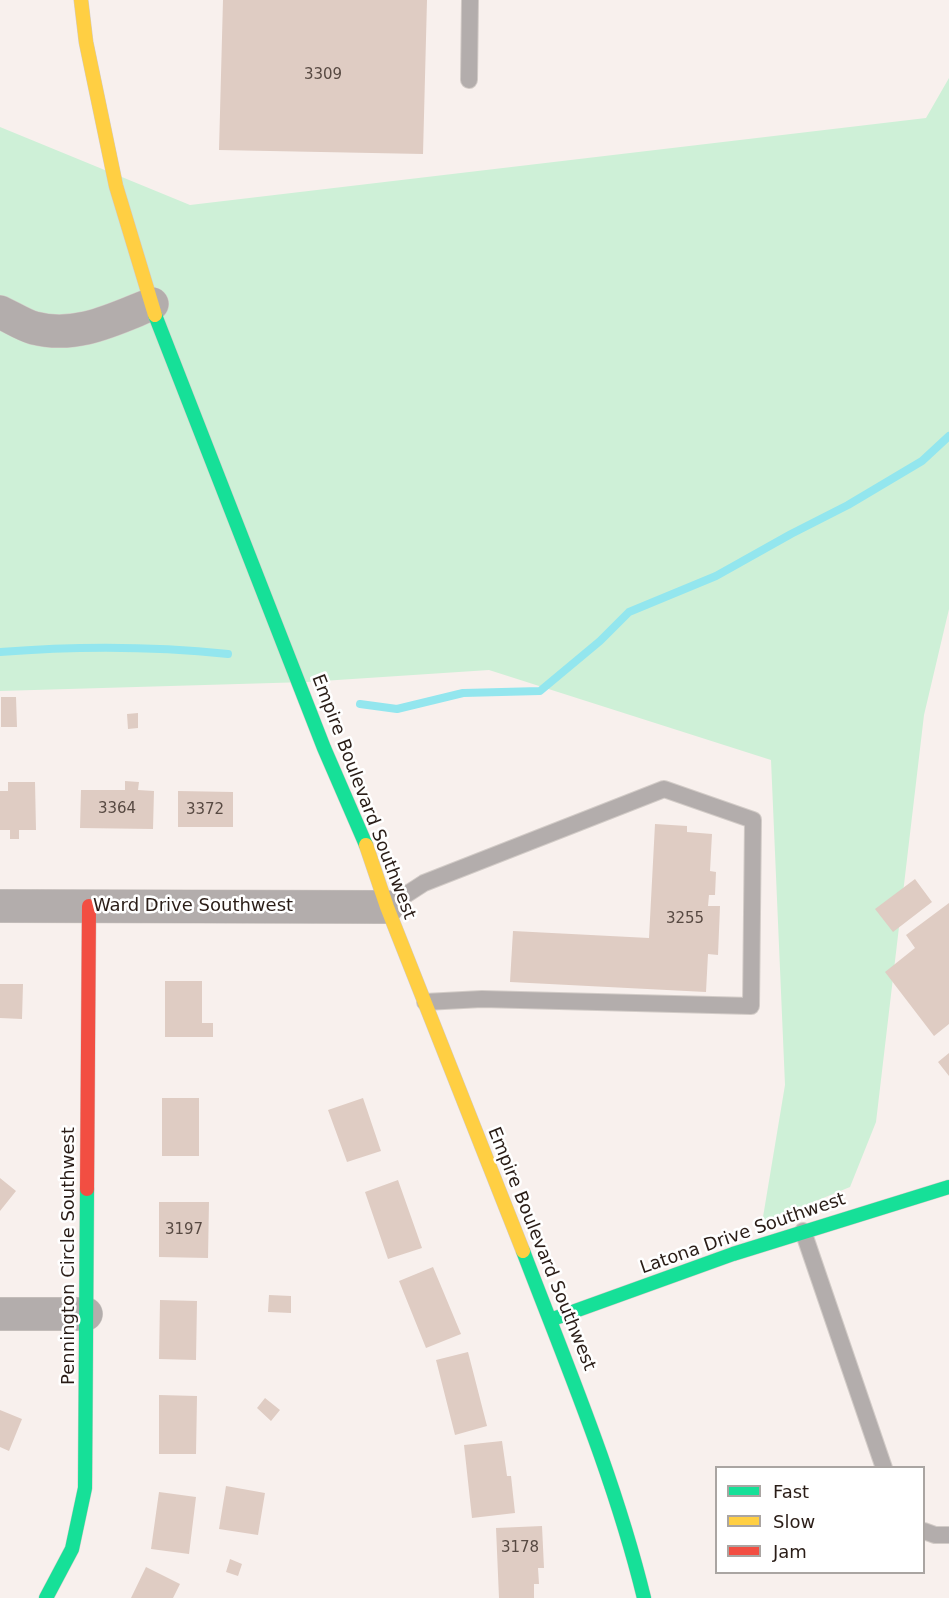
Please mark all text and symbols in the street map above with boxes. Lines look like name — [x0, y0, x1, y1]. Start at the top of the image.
house number: 3309 — [304, 66, 342, 84]
street label: Empire Boulevard Southwest — [306, 672, 420, 922]
house number: 3364 — [98, 800, 136, 818]
house number: 3372 — [186, 801, 224, 819]
street label: Ward Drive Southwest — [93, 895, 293, 917]
house number: 3255 — [666, 910, 704, 928]
street label: Empire Boulevard Southwest — [482, 1124, 600, 1374]
street label: Pennington Circle Southwest — [58, 1127, 80, 1385]
street label: Latona Drive Southwest — [638, 1189, 848, 1279]
house number: 3197 — [165, 1221, 203, 1239]
legend — [715, 1466, 925, 1574]
text: Fast — [773, 1481, 809, 1502]
text: Slow — [773, 1511, 815, 1532]
house number: 3178 — [501, 1539, 539, 1557]
text: Jam — [773, 1541, 807, 1562]

